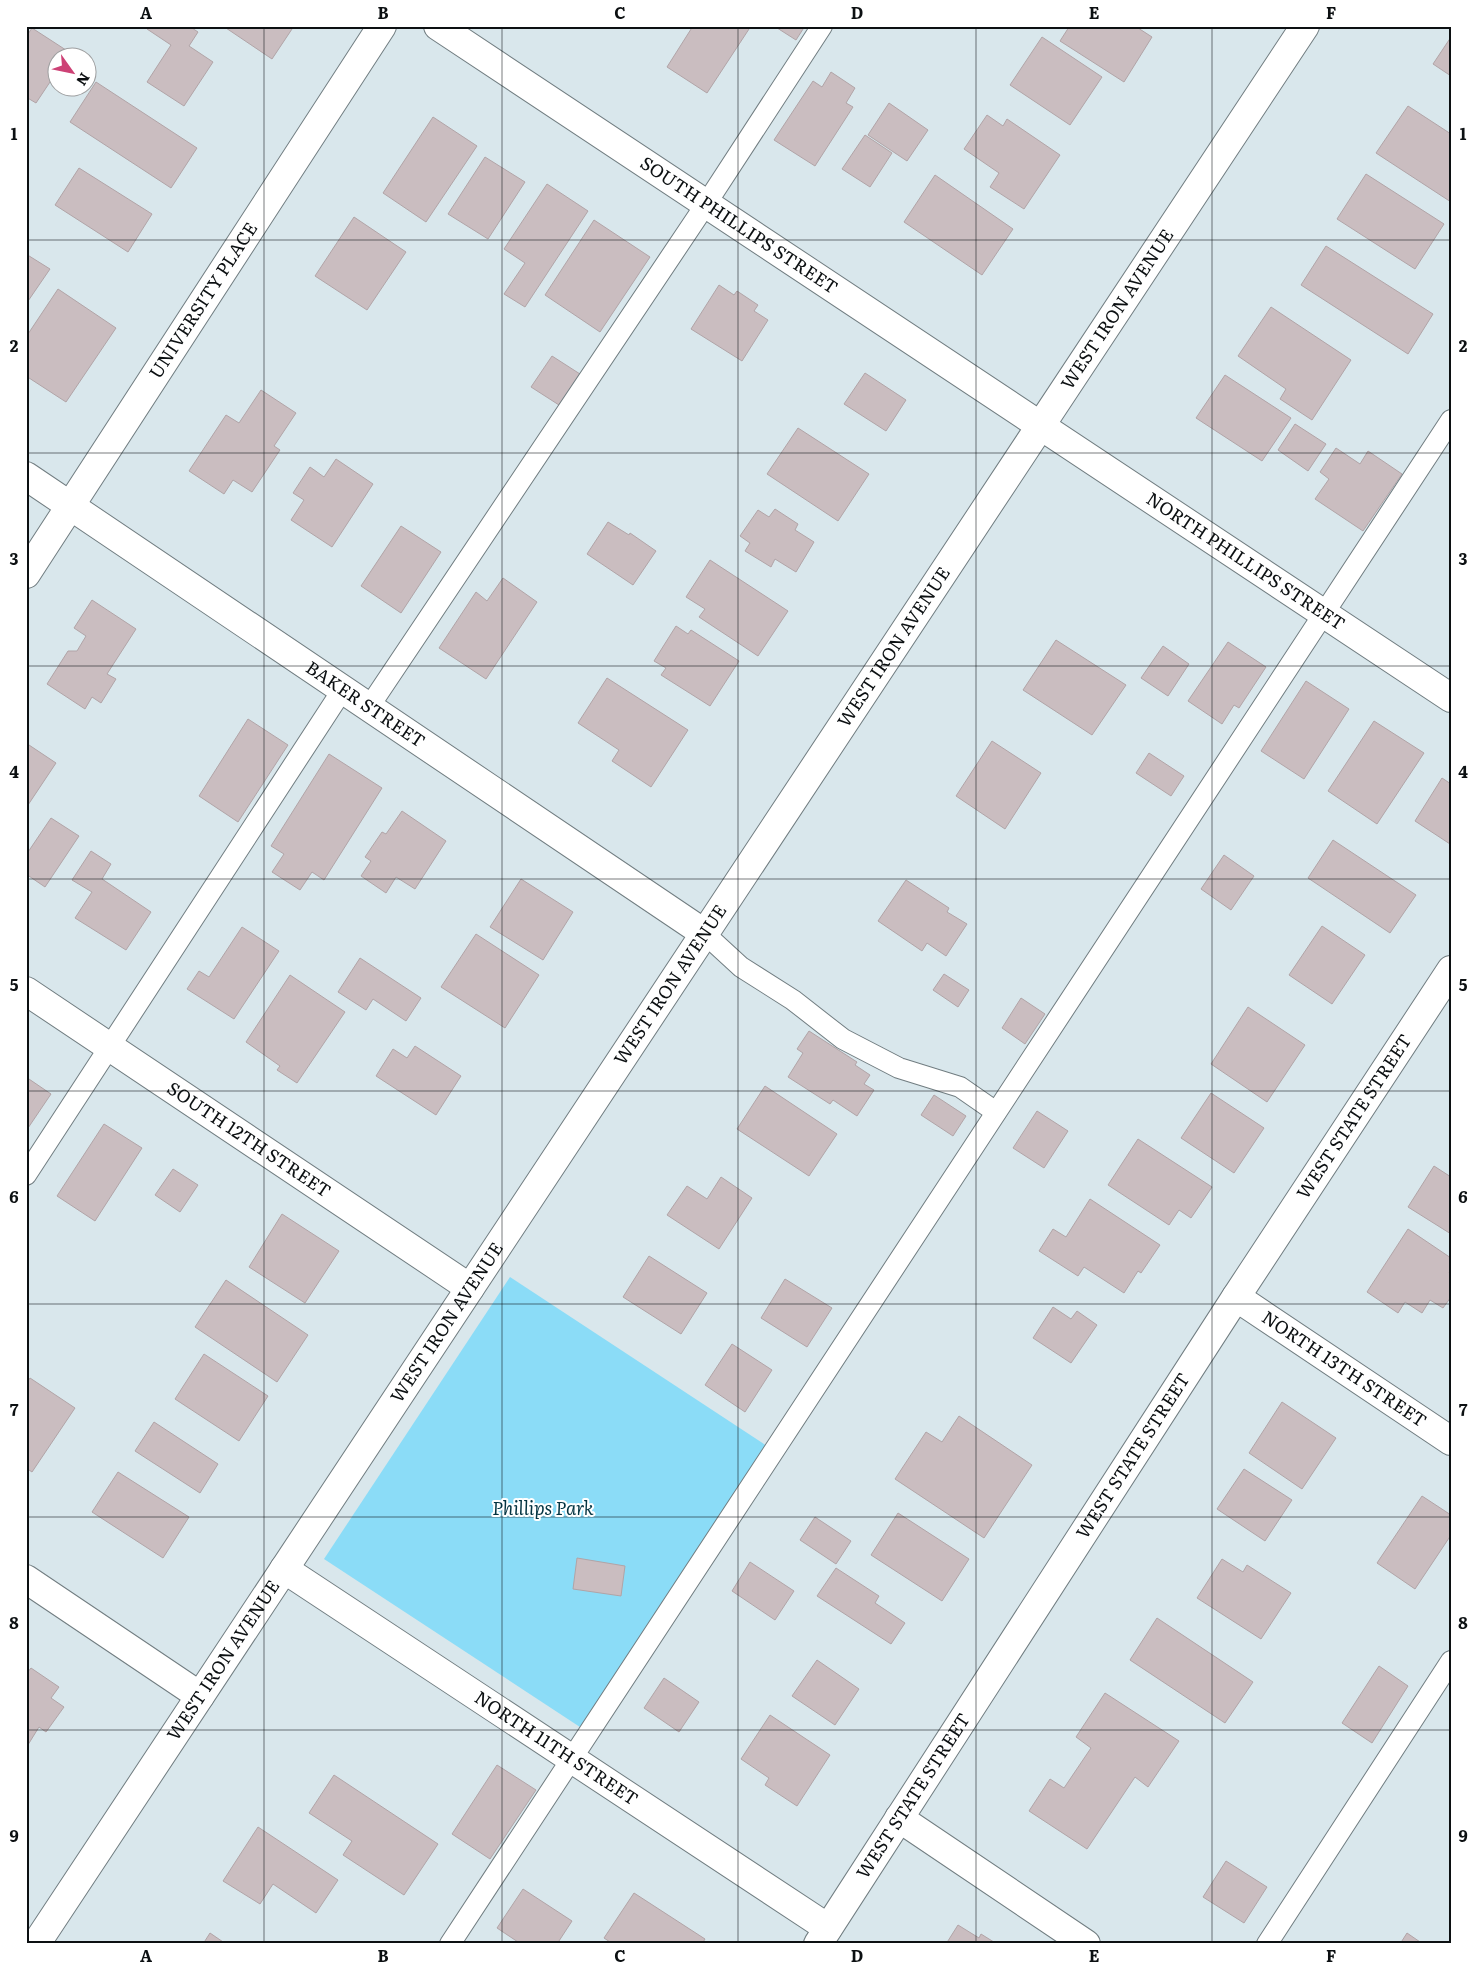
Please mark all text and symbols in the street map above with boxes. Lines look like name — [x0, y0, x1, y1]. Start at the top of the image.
text: A — [140, 0, 152, 24]
text: B — [377, 0, 389, 24]
text: C — [614, 0, 626, 24]
text: D — [851, 0, 863, 24]
text: E — [1089, 0, 1100, 24]
text: F — [1326, 0, 1336, 24]
north arrow — [48, 48, 98, 98]
text: N — [72, 69, 95, 90]
text: 1 — [11, 121, 18, 145]
text: 1 — [1460, 121, 1467, 145]
street label: SOUTH PHILLIPS STREET — [635, 149, 844, 300]
street label: UNIVERSITY PLACE — [141, 216, 263, 383]
street label: WEST IRON AVENUE — [1053, 223, 1179, 394]
text: 2 — [10, 333, 19, 357]
text: 2 — [1459, 333, 1468, 357]
street label: NORTH PHILLIPS STREET — [1142, 485, 1351, 636]
text: 3 — [10, 546, 19, 570]
text: 3 — [1459, 546, 1468, 570]
street label: WEST IRON AVENUE — [830, 561, 956, 732]
street label: BAKER STREET — [301, 653, 431, 753]
text: 4 — [9, 759, 19, 783]
text: 4 — [1458, 759, 1468, 783]
street label: WEST IRON AVENUE — [606, 898, 732, 1070]
text: 5 — [10, 972, 19, 996]
text: 5 — [1459, 972, 1468, 996]
street label: WEST STATE STREET — [1289, 1028, 1417, 1204]
street label: SOUTH 12TH STREET — [162, 1074, 337, 1203]
text: 6 — [9, 1184, 19, 1208]
text: 6 — [1458, 1184, 1468, 1208]
street label: WEST IRON AVENUE — [383, 1236, 509, 1408]
street label: NORTH 13TH STREET — [1257, 1303, 1433, 1433]
street label: WEST STATE STREET — [1068, 1367, 1196, 1543]
text: 7 — [10, 1397, 19, 1421]
text: 7 — [1459, 1397, 1468, 1421]
park label: Phillips Park — [492, 1494, 594, 1521]
street label: WEST IRON AVENUE — [159, 1574, 285, 1745]
text: 8 — [9, 1610, 19, 1634]
text: 8 — [1458, 1610, 1468, 1634]
street label: NORTH 11TH STREET — [470, 1683, 644, 1811]
street label: WEST STATE STREET — [849, 1707, 976, 1884]
text: 9 — [9, 1823, 19, 1847]
text: 9 — [1458, 1823, 1468, 1847]
text: A — [140, 1943, 152, 1967]
text: B — [377, 1943, 389, 1967]
text: C — [614, 1943, 626, 1967]
text: D — [851, 1943, 863, 1967]
text: E — [1089, 1943, 1100, 1967]
text: F — [1326, 1943, 1336, 1967]

